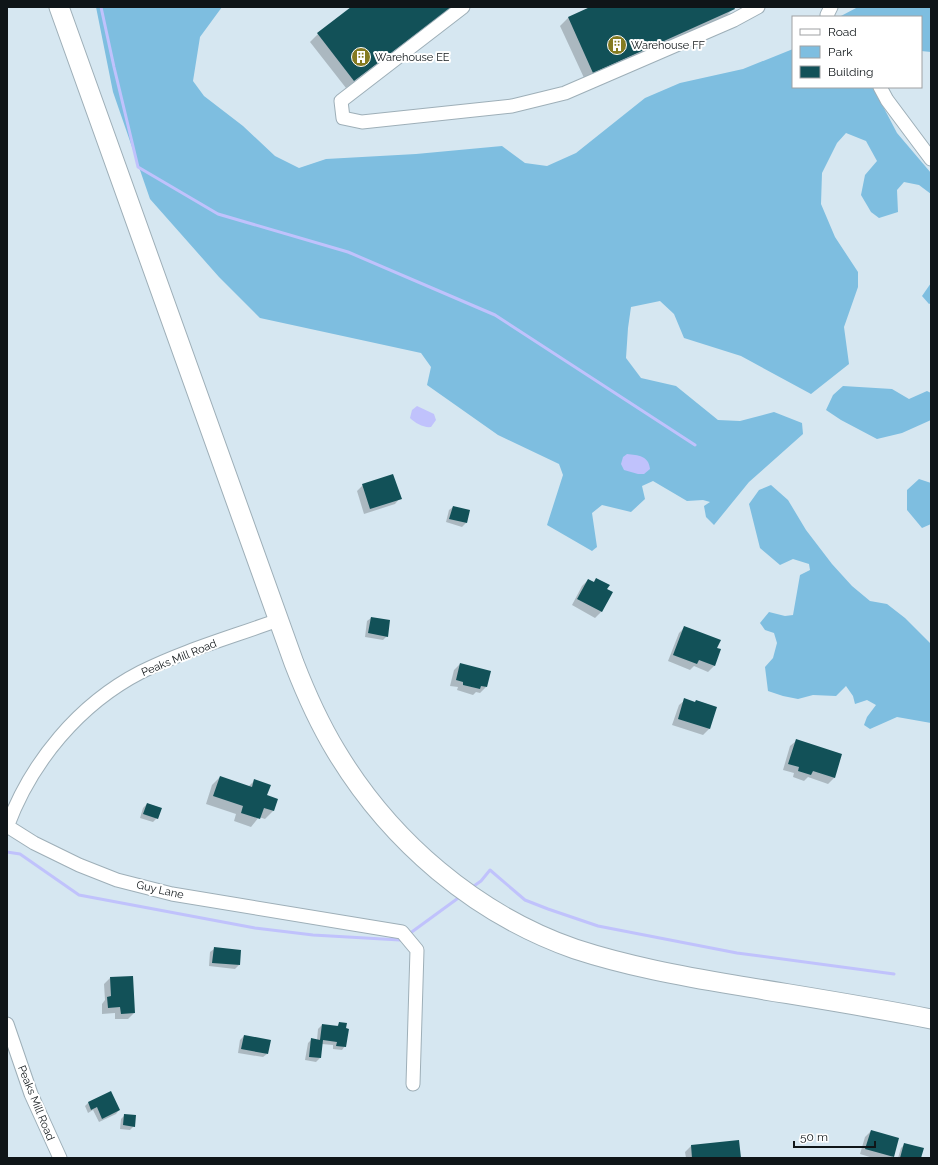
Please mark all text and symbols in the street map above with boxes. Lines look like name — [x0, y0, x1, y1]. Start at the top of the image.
legend — [792, 16, 922, 88]
text: Road — [828, 25, 857, 39]
building icon: Warehouse FF — [606, 34, 628, 56]
place label: Warehouse FF — [631, 39, 706, 52]
text: Park — [828, 45, 853, 59]
building icon: Warehouse EE — [350, 46, 372, 68]
place label: Warehouse EE — [375, 51, 450, 64]
text: Building — [828, 65, 874, 79]
street label: Peaks Mill Road — [139, 637, 219, 679]
street label: Guy Lane — [135, 878, 185, 902]
street label: Peaks Mill Road — [15, 1063, 57, 1143]
scale bar — [794, 1123, 875, 1149]
text: 50 m — [800, 1130, 828, 1144]

